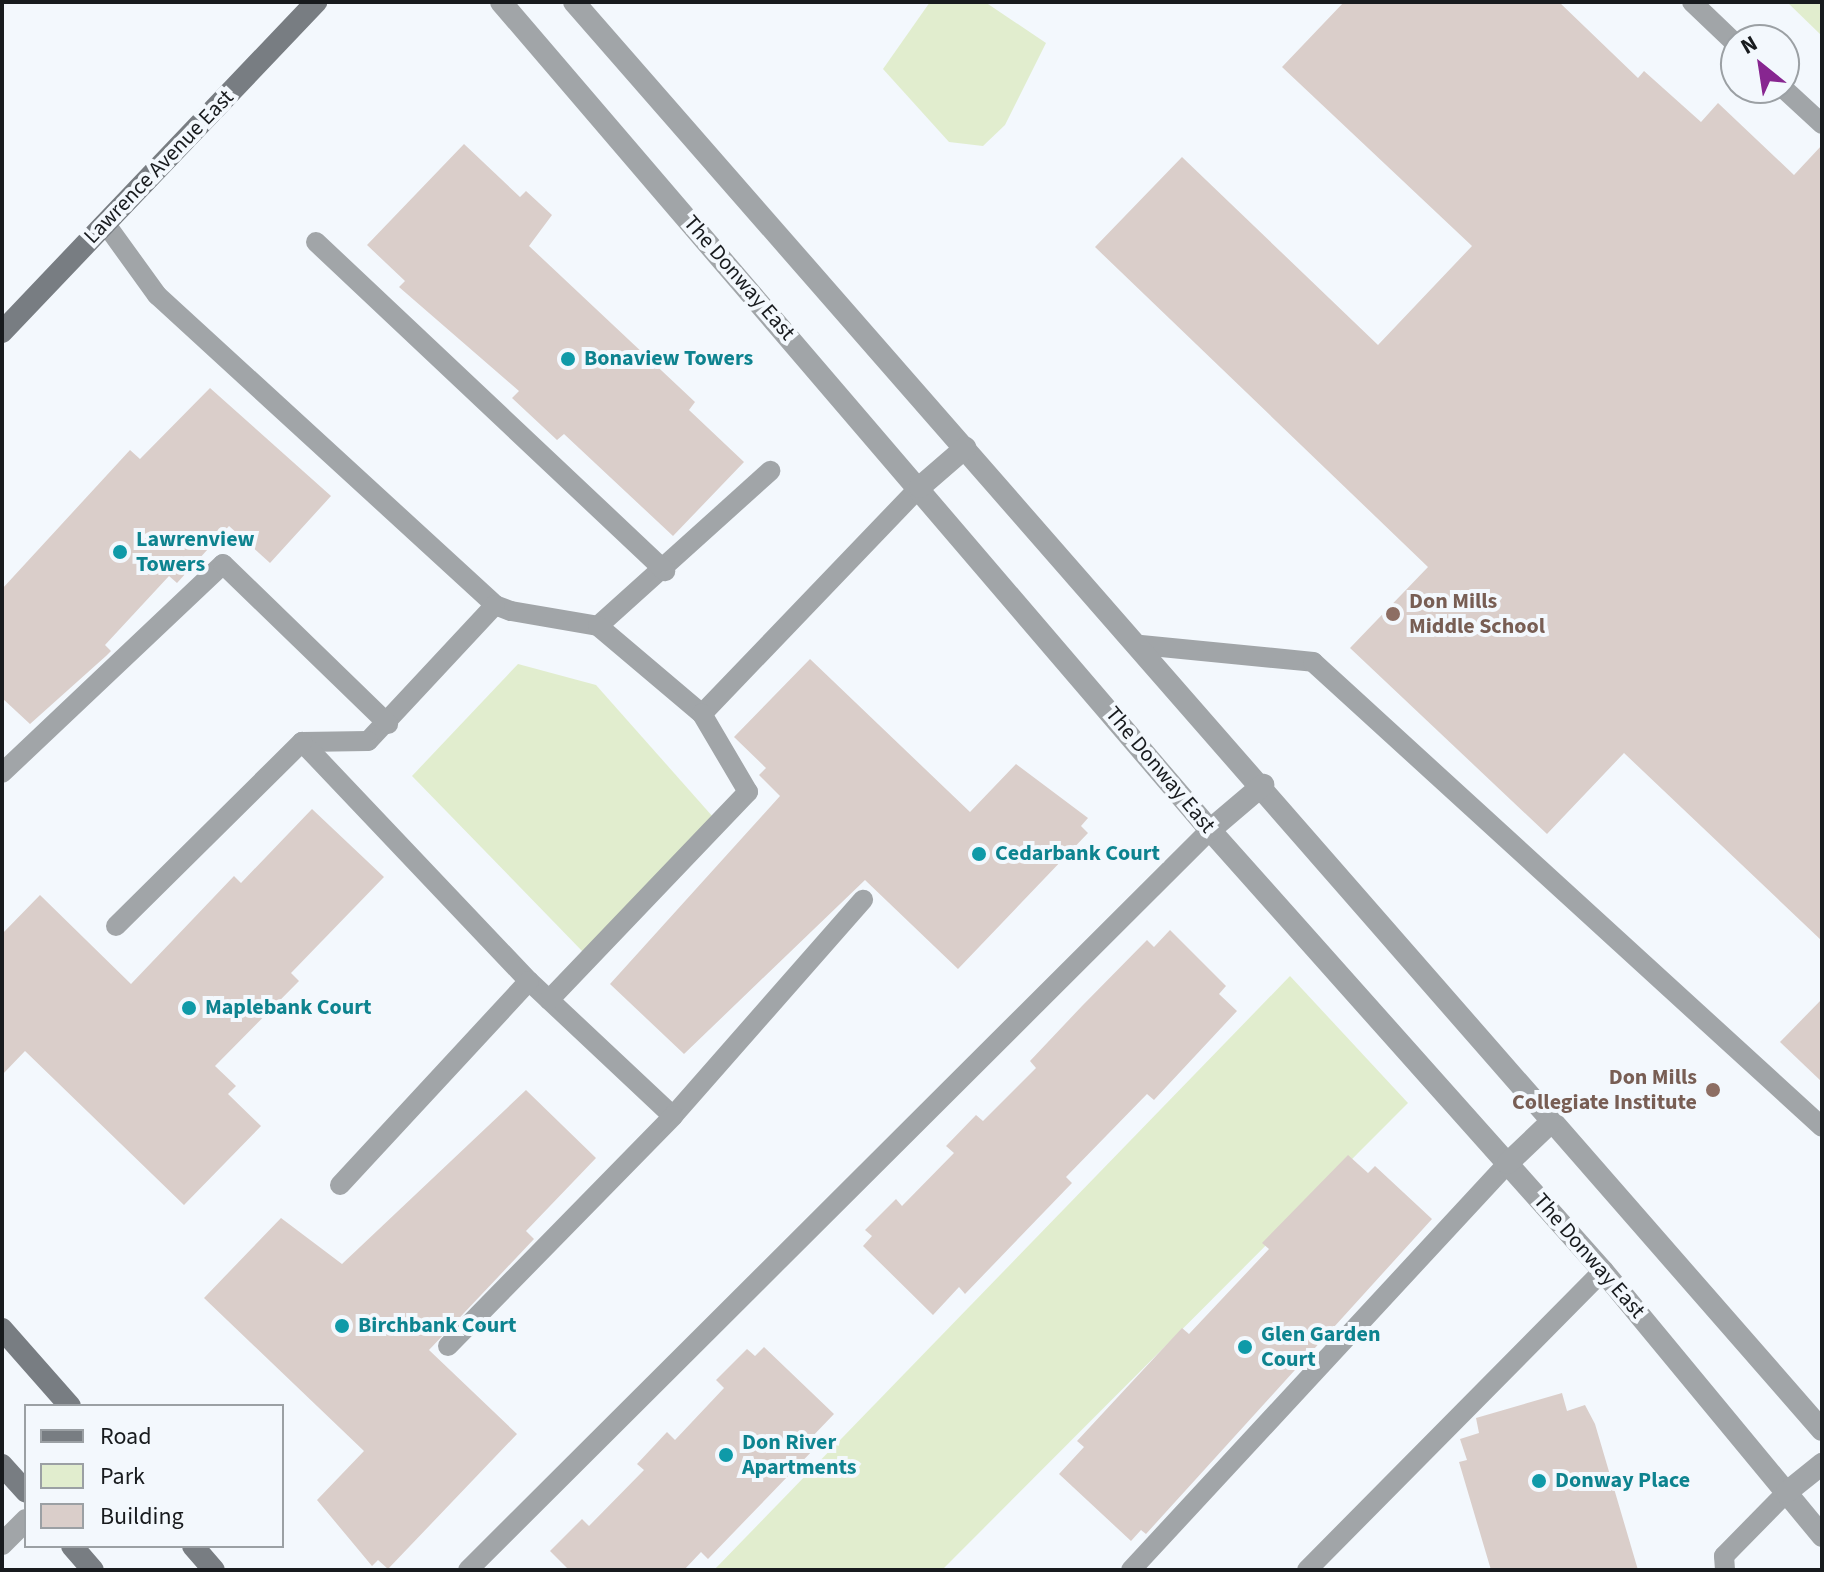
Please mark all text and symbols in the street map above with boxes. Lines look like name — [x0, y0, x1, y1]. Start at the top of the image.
north arrow — [1720, 24, 1800, 104]
text: N — [1735, 27, 1763, 62]
street label: Lawrence Avenue East — [79, 84, 239, 250]
street label: The Donway East — [678, 210, 800, 346]
place label: Bonaview Towers — [584, 346, 753, 372]
marker: Bonaview Towers — [559, 350, 577, 368]
place label: Lawrenview Towers — [136, 526, 254, 578]
marker: Lawrenview Towers — [111, 543, 129, 561]
place label: Don Mills Middle School — [1409, 588, 1545, 640]
marker: Don Mills Middle School — [1384, 605, 1402, 623]
street label: The Donway East — [1099, 701, 1221, 839]
place label: Cedarbank Court — [995, 841, 1160, 867]
marker: Cedarbank Court — [970, 845, 988, 863]
place label: Maplebank Court — [205, 995, 371, 1021]
marker: Maplebank Court — [180, 999, 198, 1017]
place label: Don Mills Collegiate Institute — [1512, 1064, 1697, 1116]
marker: Don Mills Collegiate Institute — [1704, 1081, 1722, 1099]
street label: The Donway East — [1528, 1188, 1650, 1324]
place label: Birchbank Court — [358, 1313, 516, 1339]
marker: Birchbank Court — [333, 1317, 351, 1335]
place label: Glen Garden Court — [1261, 1321, 1380, 1372]
marker: Glen Garden Court — [1236, 1338, 1254, 1356]
legend — [24, 1404, 284, 1548]
text: Road — [100, 1419, 152, 1454]
place label: Don River Apartments — [742, 1429, 857, 1480]
marker: Don River Apartments — [717, 1446, 735, 1464]
text: Park — [100, 1459, 145, 1494]
place label: Donway Place — [1555, 1468, 1690, 1494]
marker: Donway Place — [1530, 1472, 1548, 1490]
text: Building — [100, 1499, 184, 1534]

